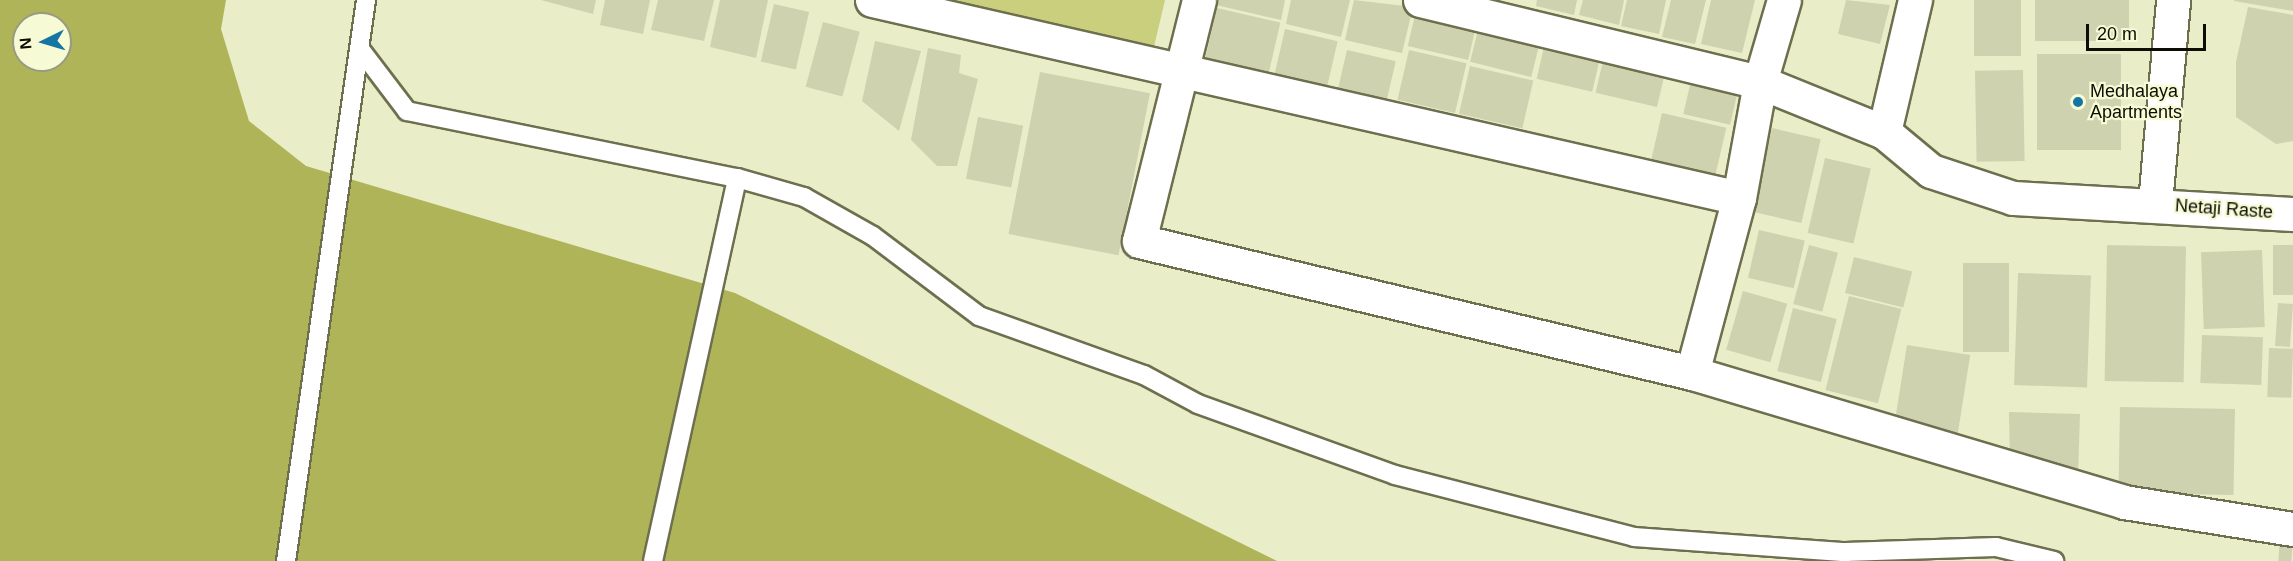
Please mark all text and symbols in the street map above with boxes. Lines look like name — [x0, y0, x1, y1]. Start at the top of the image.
north arrow — [12, 12, 72, 72]
scale bar — [2089, 12, 2209, 50]
text: 20 m — [2097, 24, 2137, 44]
text: N — [17, 37, 35, 50]
place label: Medhalaya Apartments — [2090, 81, 2182, 124]
marker: Medhalaya Apartments — [2071, 95, 2085, 109]
street label: Netaji Raste — [2174, 195, 2274, 223]

